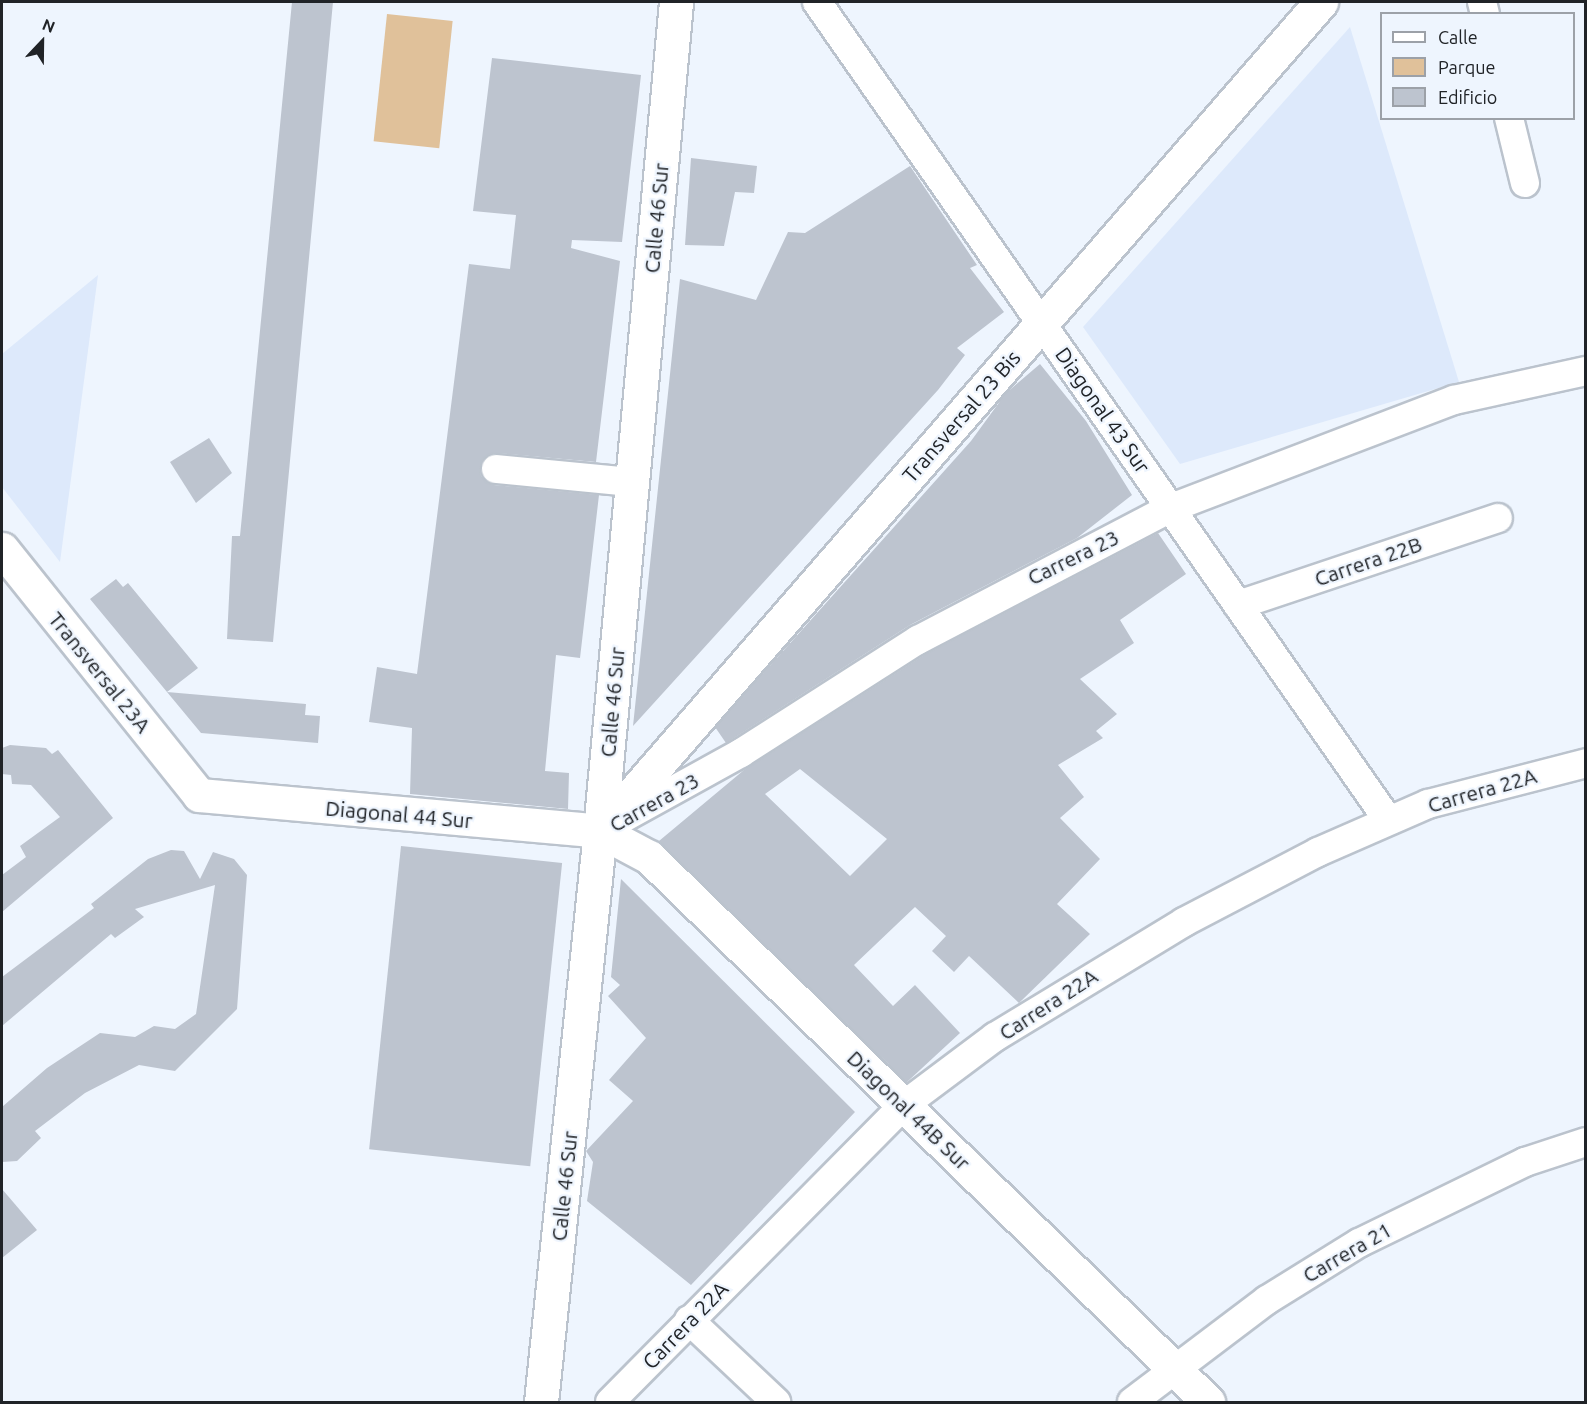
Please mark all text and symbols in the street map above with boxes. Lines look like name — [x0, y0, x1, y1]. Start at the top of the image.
north arrow — [12, 12, 72, 72]
legend — [1380, 12, 1575, 120]
text: N — [40, 15, 58, 36]
text: Calle — [1438, 27, 1478, 47]
text: Parque — [1438, 57, 1495, 77]
text: Edificio — [1438, 87, 1497, 107]
street label: Calle 46 Sur — [639, 162, 673, 274]
street label: Diagonal 43 Sur — [1050, 342, 1156, 478]
street label: Transversal 23 Bis — [897, 345, 1025, 487]
street label: Carrera 23 — [1023, 524, 1123, 590]
street label: Carrera 22B — [1311, 531, 1425, 591]
street label: Transversal 23A — [44, 607, 156, 737]
street label: Calle 46 Sur — [595, 646, 629, 758]
street label: Carrera 22A — [1425, 762, 1539, 818]
street label: Carrera 23 — [605, 767, 703, 837]
street label: Diagonal 44 Sur — [324, 795, 474, 833]
street label: Carrera 22A — [994, 963, 1102, 1045]
street label: Diagonal 44B Sur — [842, 1045, 976, 1175]
street label: Calle 46 Sur — [546, 1130, 582, 1242]
street label: Carrera 21 — [1298, 1216, 1396, 1288]
street label: Carrera 22A — [637, 1276, 733, 1374]

